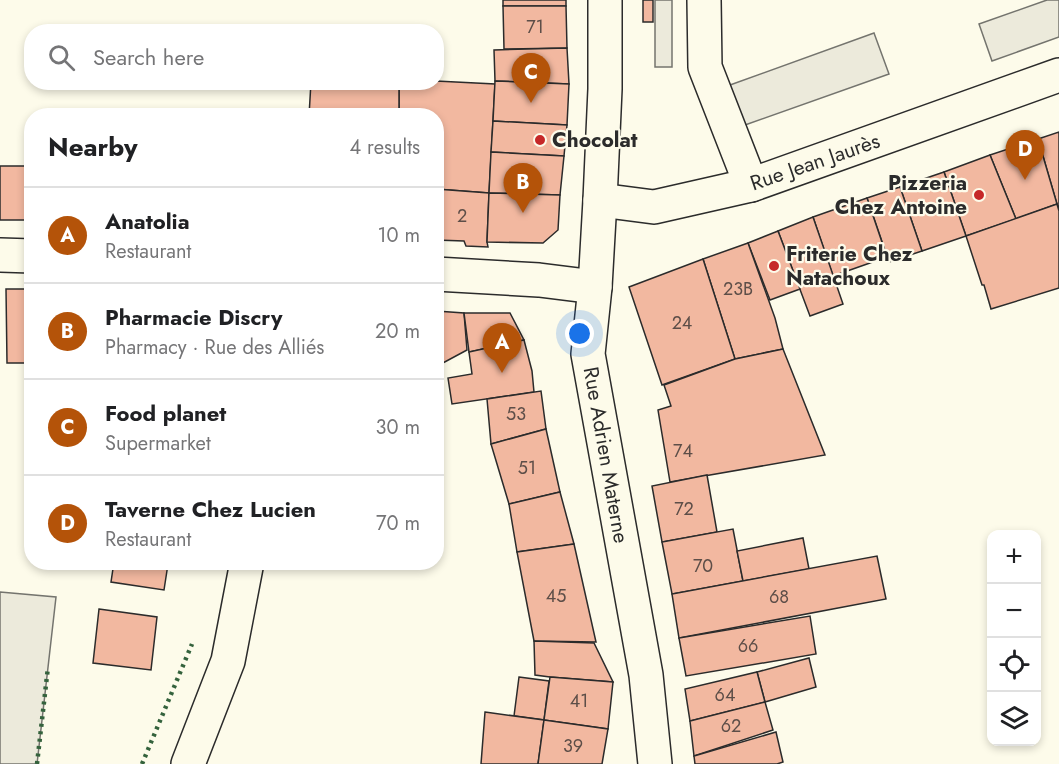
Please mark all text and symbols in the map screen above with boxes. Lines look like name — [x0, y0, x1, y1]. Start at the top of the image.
house number: 71 — [526, 14, 544, 40]
search box — [24, 24, 444, 90]
icon: search — [45, 41, 78, 74]
text: Search here — [93, 41, 204, 73]
pin: C — [512, 54, 550, 103]
place label: Chocolat — [552, 125, 638, 155]
street label: Rue Jean Jaurès — [746, 126, 884, 198]
text: Nearby — [48, 128, 137, 166]
pin: D — [1006, 130, 1044, 180]
text: 4 results — [349, 133, 420, 162]
marker: Chocolat — [533, 133, 547, 147]
pin: B — [504, 164, 542, 213]
place label: Pizzeria Chez Antoine — [835, 168, 967, 222]
marker: Pizzeria Chez Antoine — [972, 188, 986, 202]
house number: 2 — [457, 203, 467, 229]
text: Anatolia — [105, 205, 190, 237]
text: A — [60, 221, 75, 250]
text: 10 m — [377, 221, 420, 250]
text: Restaurant — [105, 237, 191, 266]
place label: Friterie Chez Natachoux — [786, 239, 912, 293]
marker: Friterie Chez Natachoux — [767, 259, 781, 273]
house number: 23B — [723, 276, 753, 302]
text: Pharmacie Discry — [105, 301, 282, 333]
house number: 24 — [672, 310, 692, 336]
text: B — [61, 317, 74, 346]
text: 20 m — [375, 317, 420, 346]
your location — [565, 319, 594, 348]
pin: A — [482, 324, 522, 373]
text: Pharmacy · Rue des Alliés — [105, 333, 324, 362]
street label: Rue Adrien Materne — [576, 364, 636, 546]
text: Food planet — [105, 397, 226, 429]
house number: 53 — [506, 401, 526, 427]
text: C — [60, 413, 75, 442]
text: 30 m — [375, 413, 420, 442]
text: Supermarket — [105, 429, 211, 458]
house number: 74 — [673, 438, 693, 464]
house number: 51 — [518, 455, 536, 481]
text: Taverne Chez Lucien — [105, 493, 316, 525]
house number: 72 — [674, 496, 694, 522]
text: D — [60, 509, 75, 538]
text: 70 m — [376, 509, 420, 538]
text: Restaurant — [105, 525, 191, 554]
map controls — [987, 530, 1041, 746]
button: + — [987, 530, 1041, 584]
house number: 70 — [693, 553, 713, 579]
house number: 45 — [546, 583, 566, 609]
house number: 68 — [769, 584, 789, 610]
button: − — [987, 584, 1041, 638]
house number: 66 — [738, 633, 758, 659]
button: locate — [987, 638, 1041, 692]
house number: 64 — [715, 682, 735, 708]
house number: 41 — [570, 688, 588, 714]
button: layers — [987, 692, 1041, 746]
house number: 62 — [721, 713, 741, 739]
house number: 39 — [563, 733, 583, 759]

